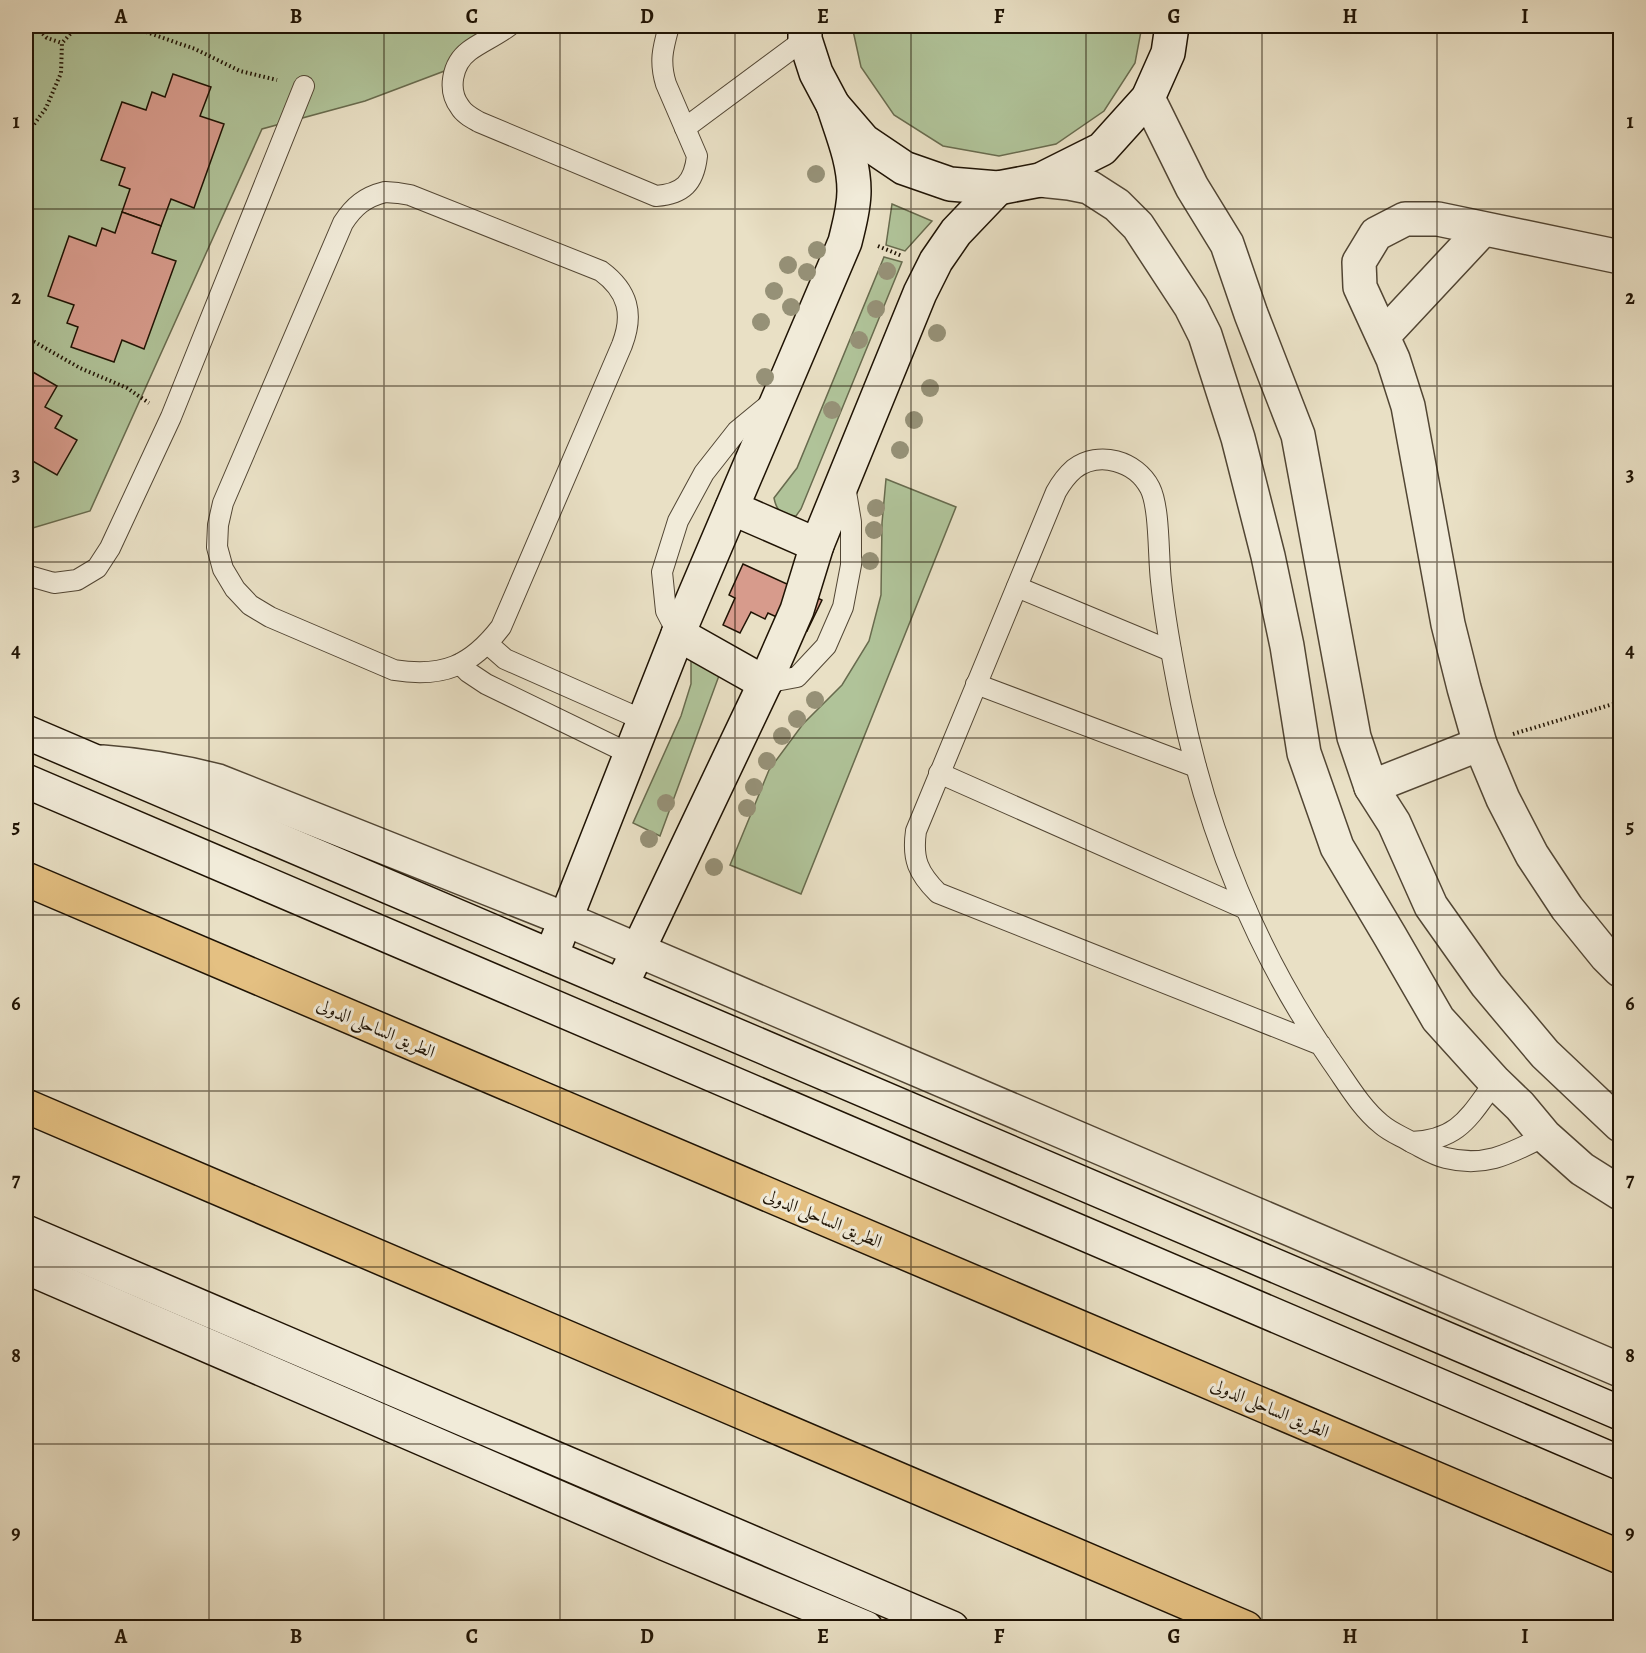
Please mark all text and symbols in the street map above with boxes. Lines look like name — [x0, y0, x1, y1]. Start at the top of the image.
text: A — [114, 3, 128, 30]
text: B — [290, 3, 302, 30]
text: C — [466, 3, 478, 30]
text: D — [640, 3, 654, 30]
text: E — [817, 3, 829, 30]
text: F — [994, 3, 1005, 30]
text: G — [1167, 3, 1181, 30]
text: H — [1343, 3, 1358, 30]
text: I — [1521, 3, 1529, 30]
text: 1 — [12, 108, 20, 135]
text: 1 — [1626, 108, 1634, 135]
text: 2 — [11, 284, 21, 311]
text: 2 — [1625, 284, 1635, 311]
text: 3 — [12, 461, 20, 488]
text: 3 — [1626, 461, 1634, 488]
text: 4 — [11, 637, 21, 664]
text: 4 — [1625, 637, 1635, 664]
text: 5 — [12, 813, 20, 840]
text: 5 — [1626, 813, 1634, 840]
text: 6 — [11, 990, 21, 1017]
text: 6 — [1625, 990, 1635, 1017]
street label: الطريق الساحلى الدولى — [313, 992, 439, 1065]
text: 7 — [12, 1166, 21, 1193]
text: 7 — [1626, 1166, 1635, 1193]
street label: الطريق الساحلى الدولى — [760, 1182, 886, 1255]
text: 8 — [11, 1342, 21, 1369]
text: 8 — [1625, 1342, 1635, 1369]
street label: الطريق الساحلى الدولى — [1207, 1372, 1333, 1445]
text: 9 — [11, 1519, 21, 1546]
text: 9 — [1625, 1519, 1635, 1546]
text: A — [114, 1623, 128, 1650]
text: B — [290, 1623, 302, 1650]
text: C — [466, 1623, 478, 1650]
text: D — [640, 1623, 654, 1650]
text: E — [817, 1623, 829, 1650]
text: F — [994, 1623, 1005, 1650]
text: G — [1167, 1623, 1181, 1650]
text: H — [1343, 1623, 1358, 1650]
text: I — [1521, 1623, 1529, 1650]

